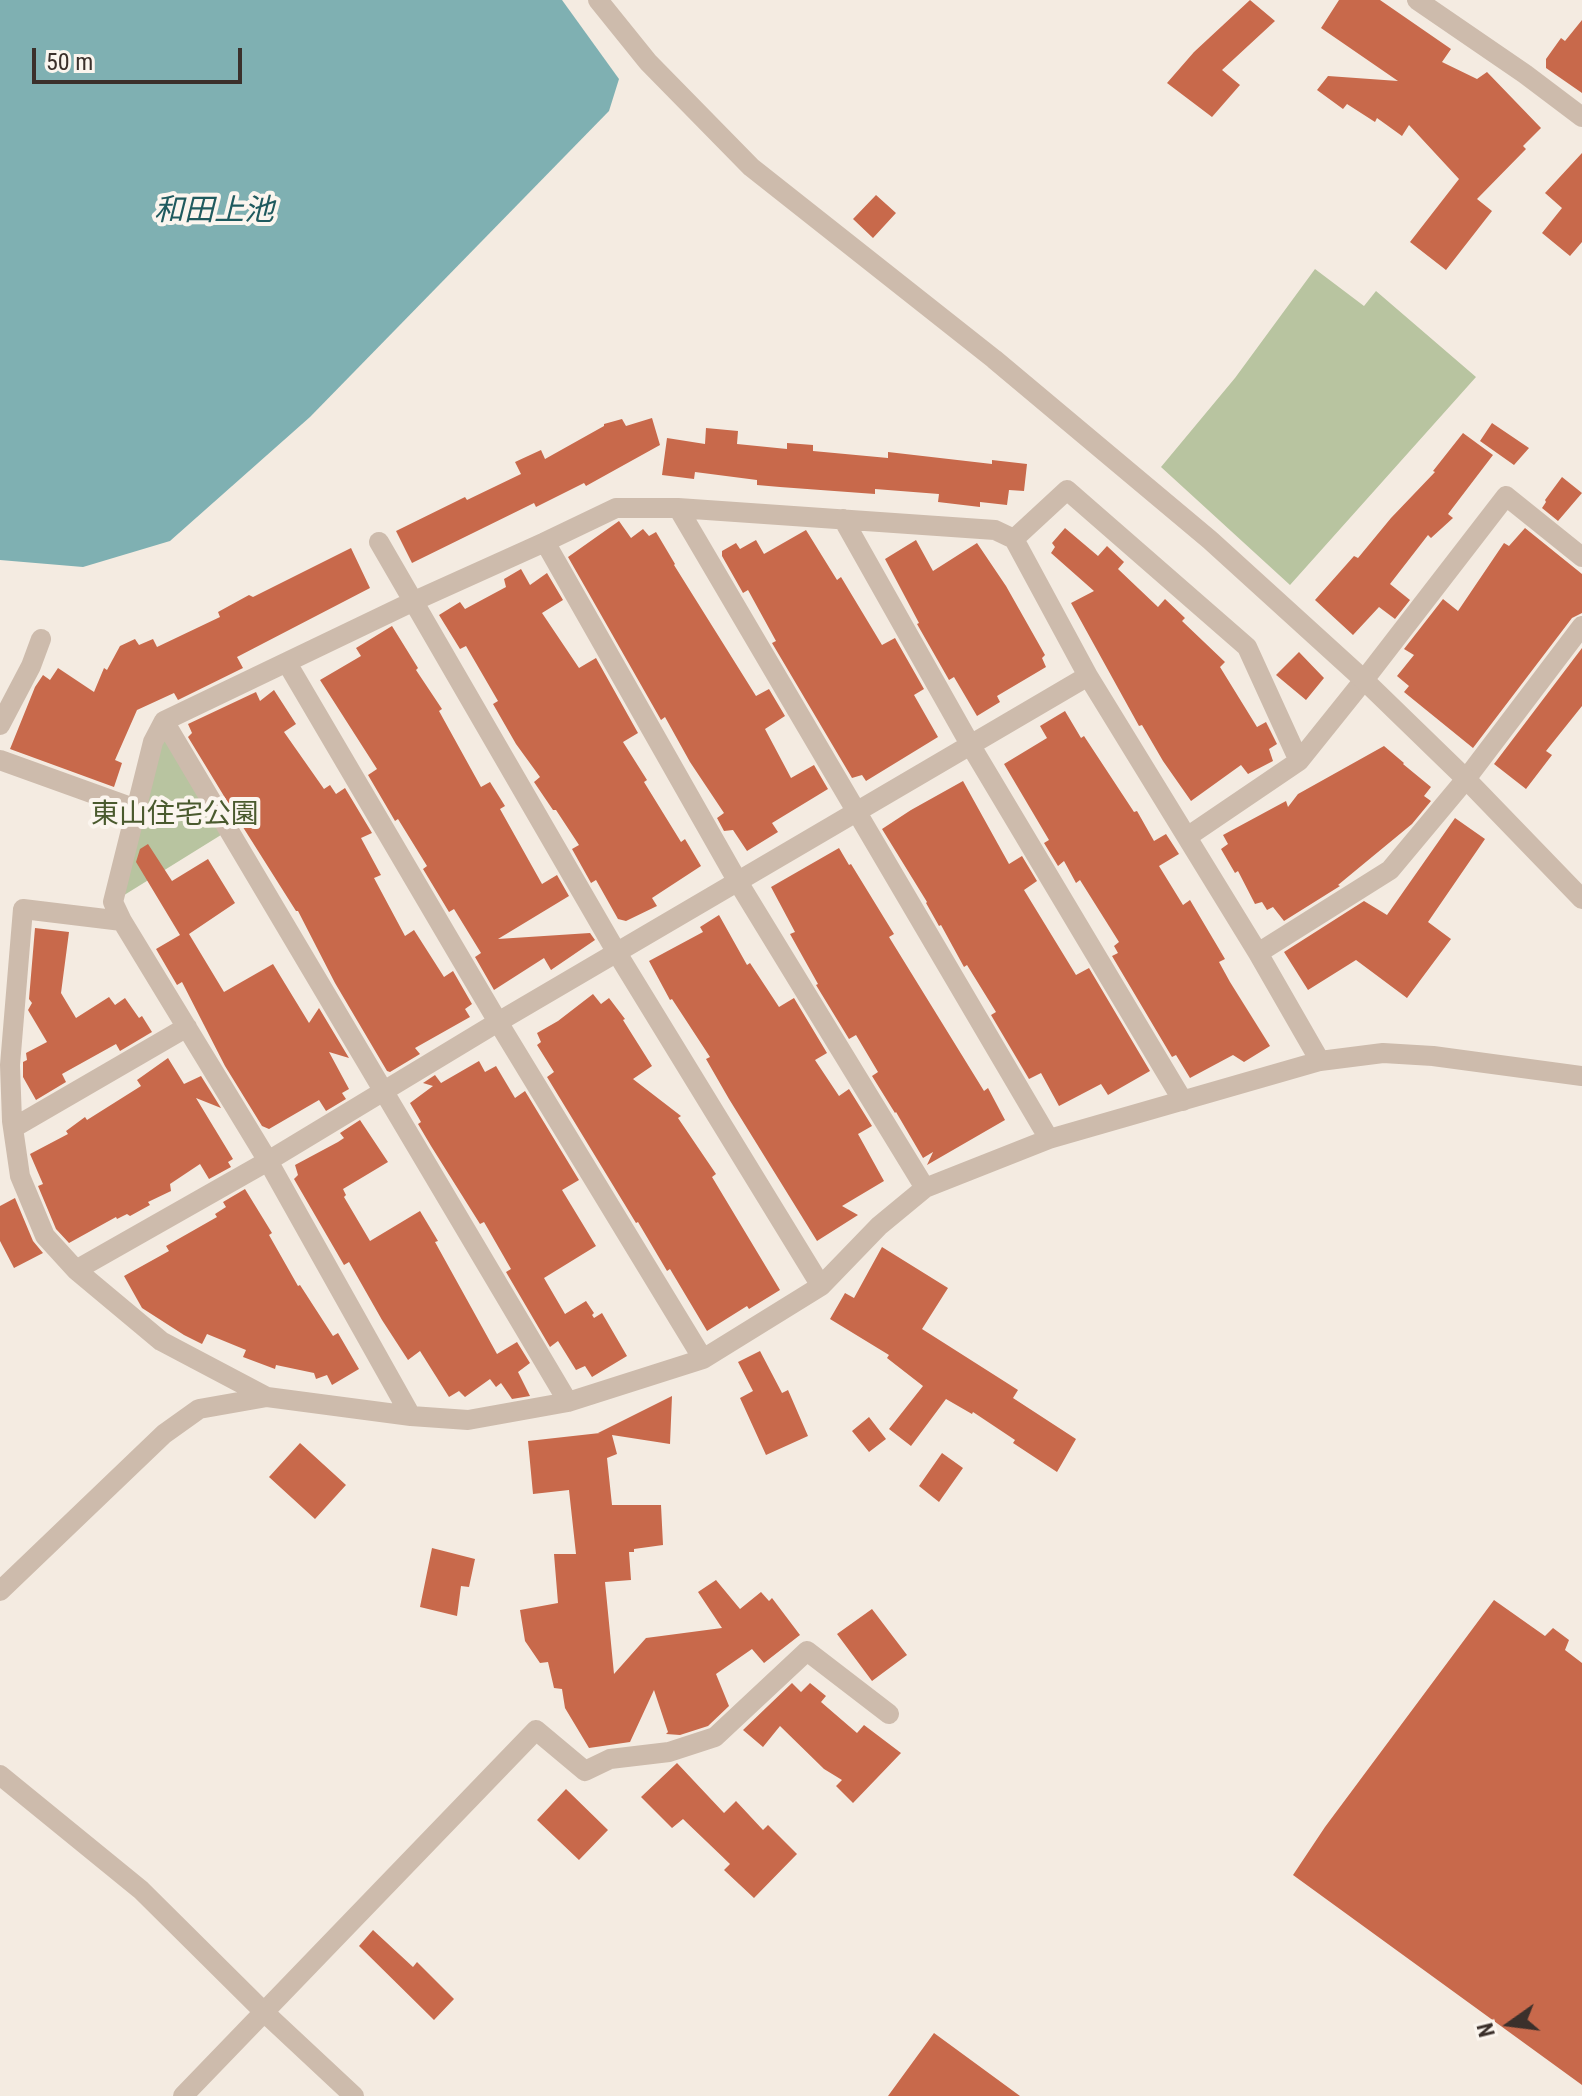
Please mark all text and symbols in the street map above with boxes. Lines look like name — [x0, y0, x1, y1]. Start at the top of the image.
scale bar — [36, 32, 246, 82]
text: 50 m — [46, 48, 93, 76]
water label: 和田上池 — [154, 194, 274, 230]
park label: 東山住宅公園 — [91, 799, 259, 833]
north arrow — [1470, 1984, 1550, 2064]
text: N — [1472, 2020, 1500, 2040]

